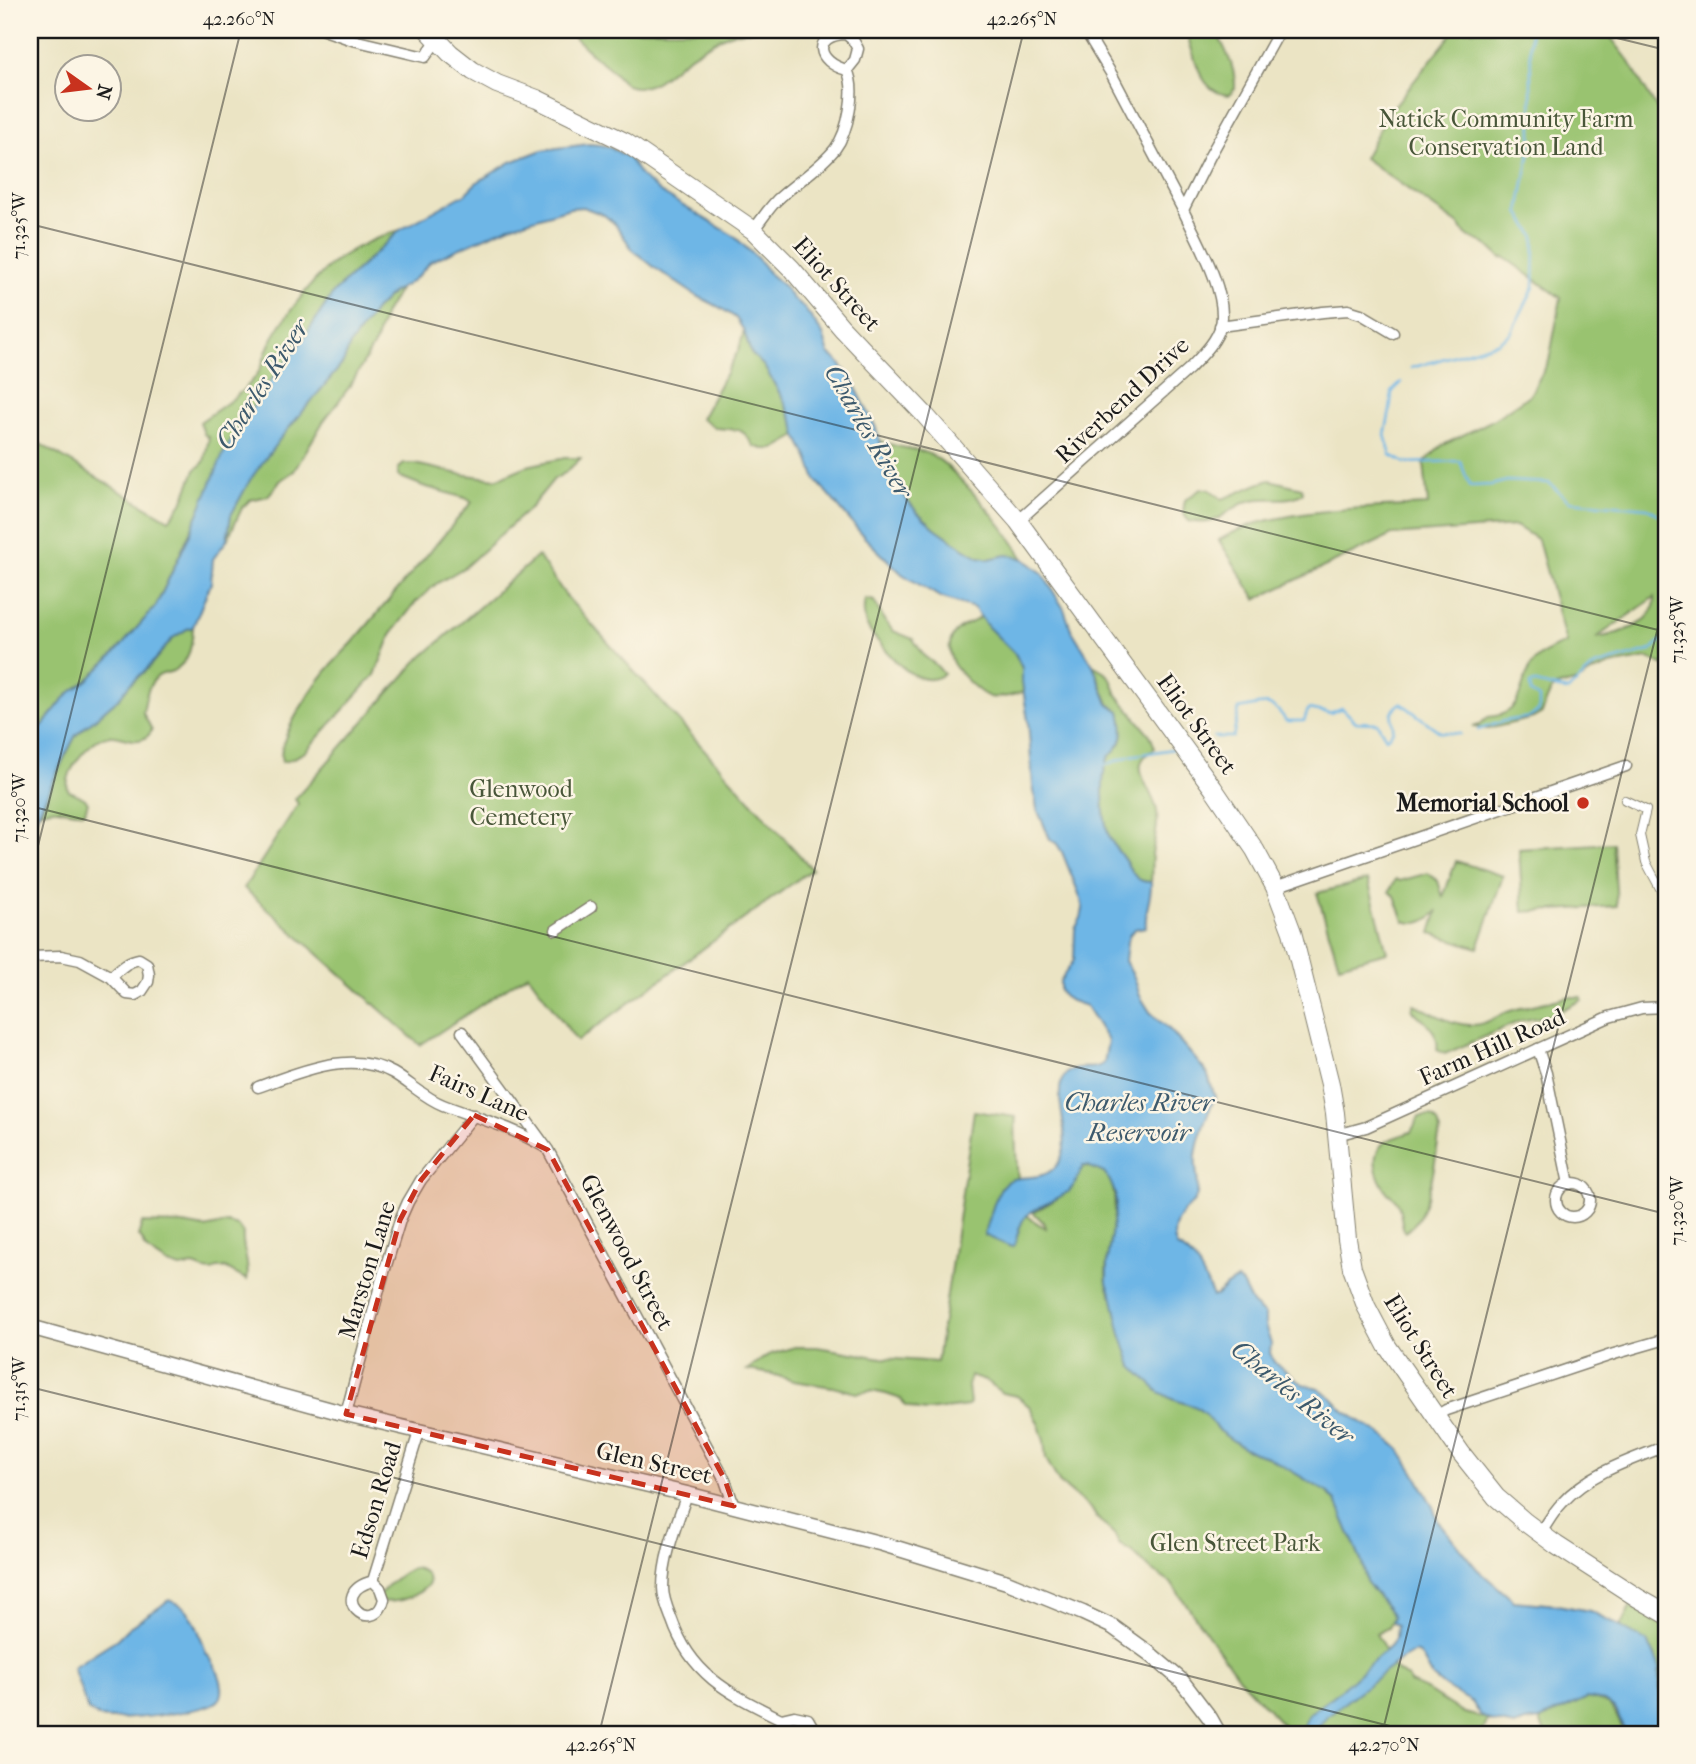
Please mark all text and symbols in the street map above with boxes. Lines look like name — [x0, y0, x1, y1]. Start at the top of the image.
text: 42.260°N — [203, 9, 276, 30]
text: 42.265°N — [987, 9, 1058, 30]
north arrow — [52, 52, 122, 122]
text: N — [91, 82, 116, 102]
park label: Natick Community Farm Conservation Land — [1378, 105, 1634, 161]
text: 71.325°W — [9, 191, 30, 260]
street label: Eliot Street — [787, 231, 887, 337]
water label: Charles River — [209, 311, 317, 455]
street label: Riverbend Drive — [1049, 331, 1195, 469]
water label: Charles River — [818, 359, 920, 506]
text: 71.325°W — [1667, 595, 1688, 664]
street label: Eliot Street — [1151, 668, 1243, 780]
text: 71.320°W — [9, 772, 30, 843]
park label: Glenwood Cemetery — [469, 775, 574, 831]
place label: Memorial School — [1396, 789, 1569, 817]
marker: Memorial School — [1575, 795, 1591, 811]
street label: Farm Hill Road — [1415, 1002, 1570, 1092]
street label: Fairs Lane — [425, 1059, 533, 1127]
water label: Charles River Reservoir — [1064, 1087, 1216, 1148]
street label: Glenwood Street — [574, 1169, 680, 1335]
text: 71.320°W — [1667, 1175, 1688, 1246]
street label: Marston Lane — [333, 1197, 401, 1343]
street label: Eliot Street — [1378, 1289, 1464, 1404]
water label: Charles River — [1225, 1333, 1362, 1453]
text: 71.315°W — [9, 1356, 30, 1421]
street label: Glen Street — [593, 1436, 715, 1490]
street label: Edson Road — [345, 1437, 407, 1562]
park label: Glen Street Park — [1150, 1529, 1321, 1557]
text: 42.265°N — [566, 1735, 637, 1756]
text: 42.270°N — [1348, 1735, 1420, 1756]

